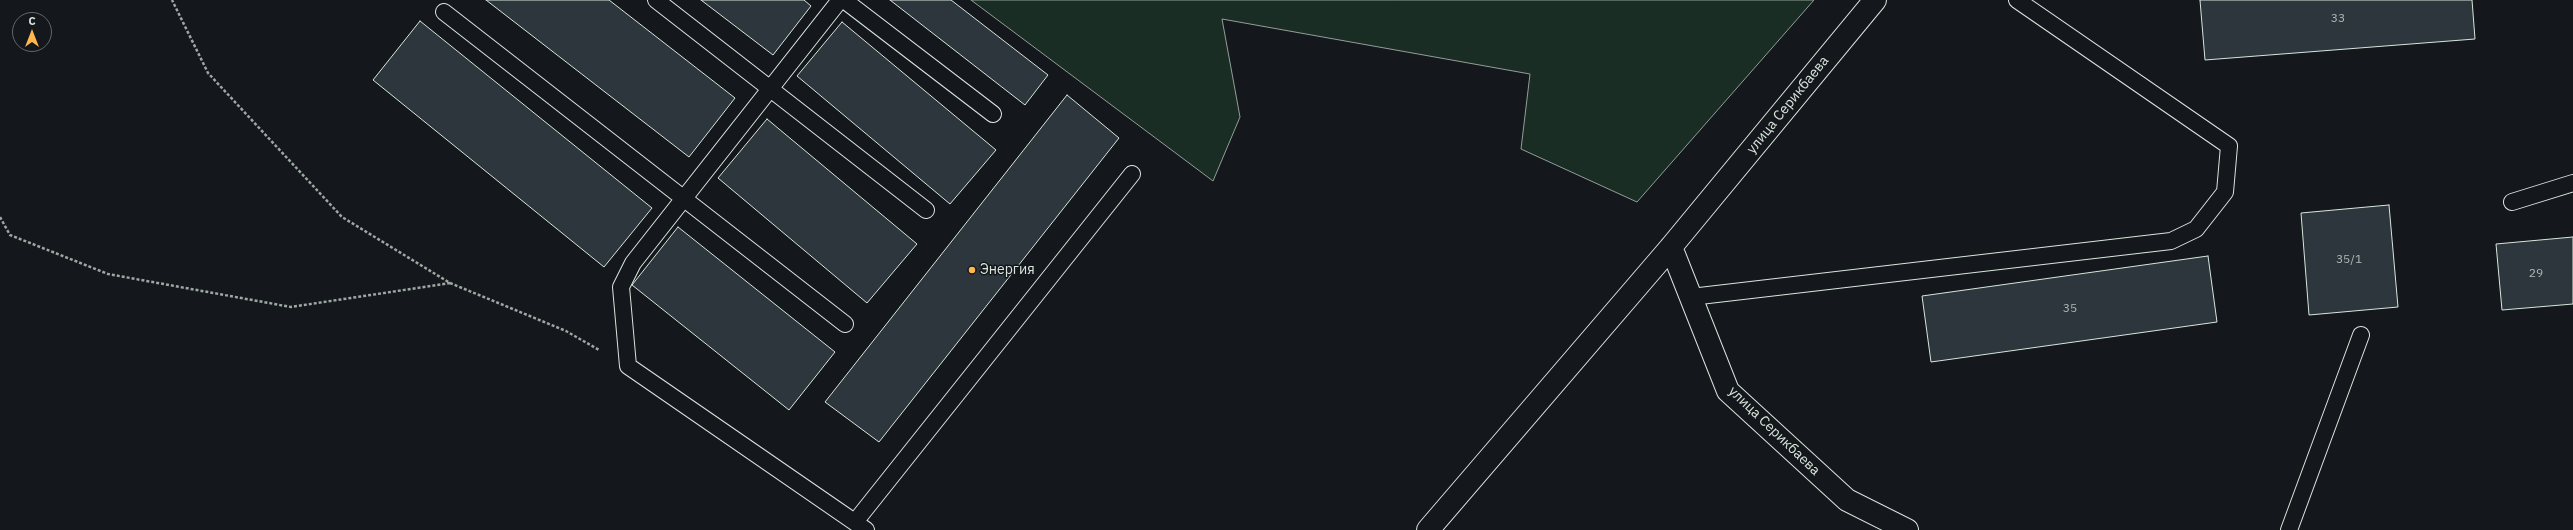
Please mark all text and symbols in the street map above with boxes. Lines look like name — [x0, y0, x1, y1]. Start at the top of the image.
north arrow — [12, 12, 52, 52]
house number: 33 — [2331, 12, 2345, 26]
text: С — [28, 14, 36, 28]
street label: улица Серикбаева — [1743, 53, 1833, 157]
house number: 35/1 — [2336, 253, 2362, 267]
place label: Энергия — [980, 262, 1035, 278]
marker: Энергия — [967, 265, 977, 275]
house number: 29 — [2529, 267, 2543, 281]
house number: 35 — [2063, 302, 2077, 316]
street label: улица Серикбаева — [1725, 383, 1823, 479]

